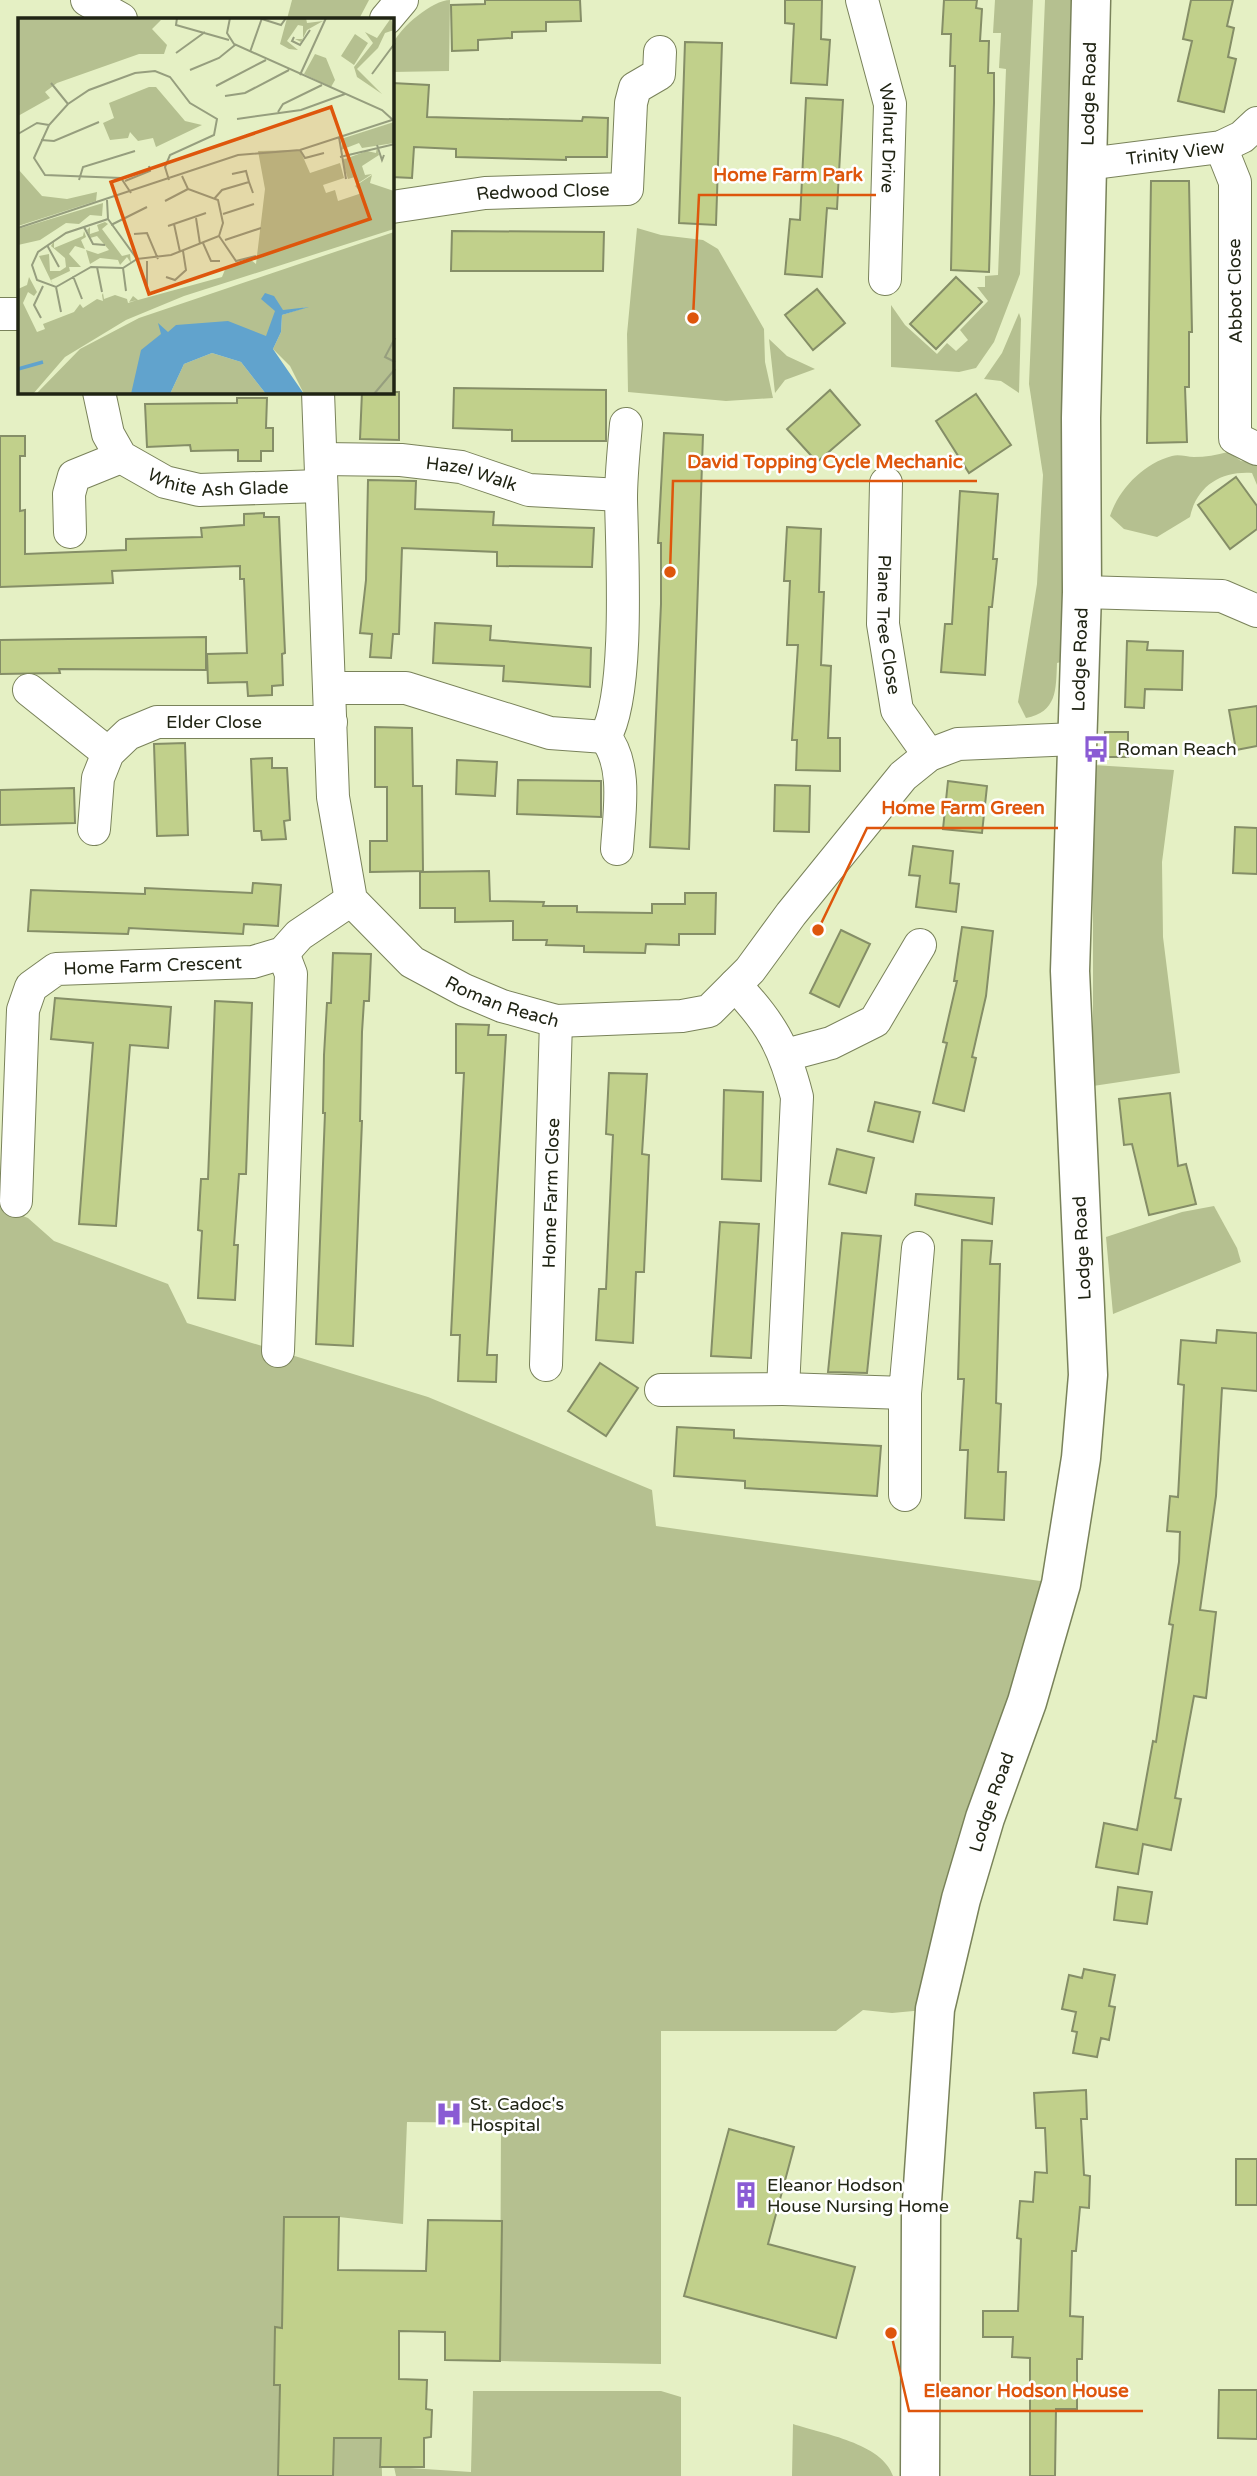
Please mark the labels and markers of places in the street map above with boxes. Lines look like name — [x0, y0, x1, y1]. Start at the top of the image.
callout: Home Farm Park — [699, 155, 876, 195]
callout: David Topping Cycle Mechanic — [673, 441, 977, 481]
bus stop icon: Roman Reach — [1081, 734, 1111, 764]
place label: Roman Reach — [1117, 738, 1237, 760]
callout: Home Farm Green — [867, 788, 1058, 828]
place label: St. Cadoc's Hospital — [470, 2093, 564, 2136]
hospital icon: St. Cadoc's Hospital — [434, 2099, 464, 2129]
place label: Eleanor Hodson House Nursing Home — [767, 2174, 949, 2217]
building icon: Eleanor Hodson House Nursing Home — [731, 2180, 761, 2210]
callout: Eleanor Hodson House — [909, 2371, 1143, 2411]

